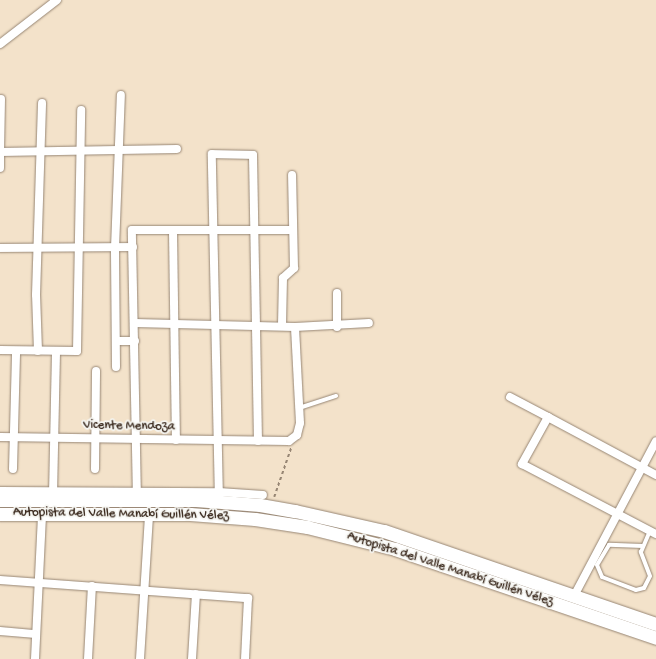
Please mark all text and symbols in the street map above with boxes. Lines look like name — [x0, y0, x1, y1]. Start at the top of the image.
street label: Vicente Mendoza — [83, 418, 175, 436]
street label: Autopista del Valle Manabí Guillén Vélez — [13, 505, 229, 525]
street label: Autopista del Valle Manabí Guillén Vélez — [345, 529, 555, 611]

